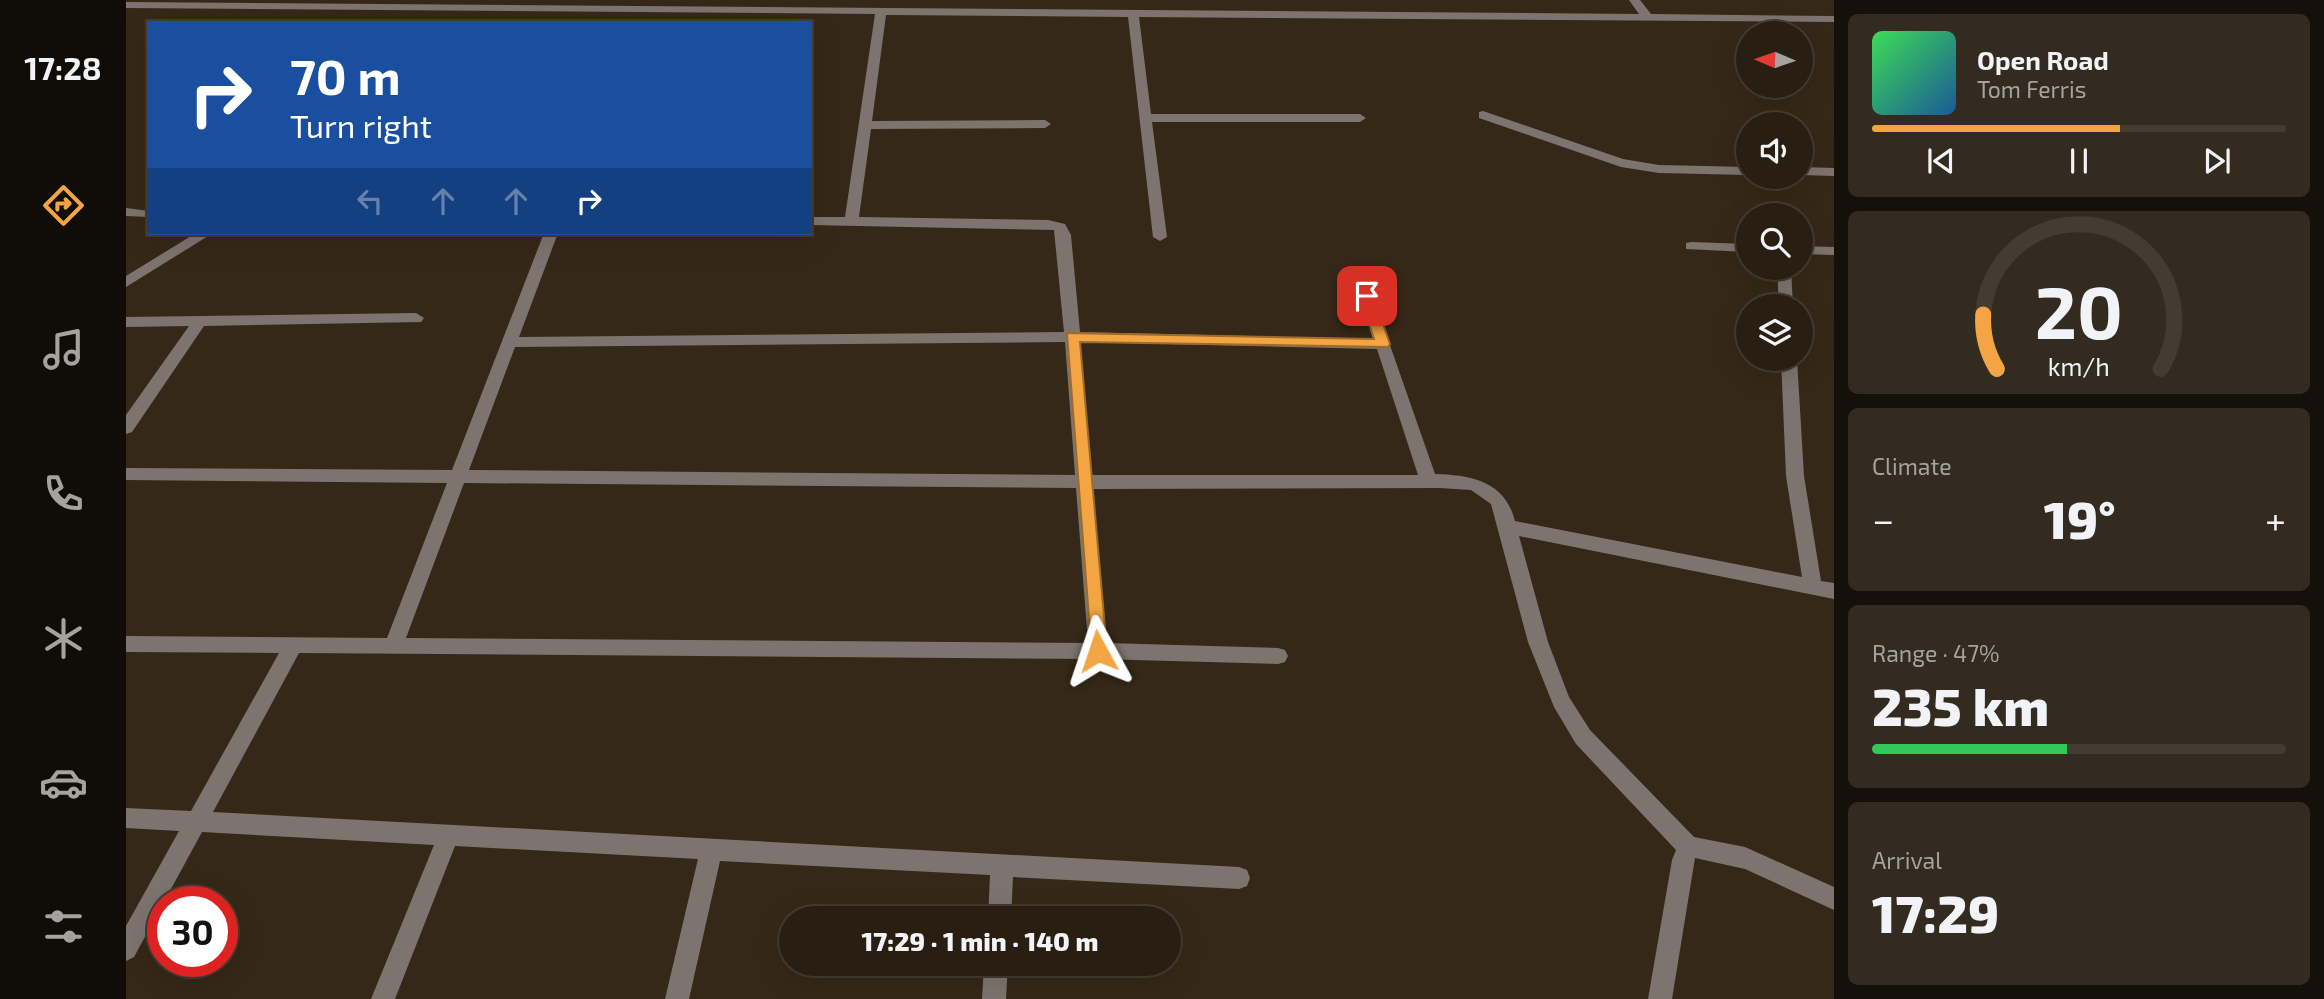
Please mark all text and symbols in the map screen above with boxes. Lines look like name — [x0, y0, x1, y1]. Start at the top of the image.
north arrow — [1736, 21, 1813, 98]
map controls — [1736, 21, 1813, 371]
text: Open Road — [1977, 44, 2109, 75]
text: 70 m — [290, 46, 401, 105]
text: 17:28 — [24, 48, 102, 86]
icon: right — [175, 49, 266, 140]
text: Tom Ferris — [1977, 75, 2086, 103]
text: Turn right — [290, 106, 432, 144]
button: sound — [1736, 112, 1813, 189]
icon: previous — [1922, 142, 1960, 180]
icon: pause — [2060, 142, 2098, 180]
icon: next — [2198, 142, 2236, 180]
icon: directions — [39, 181, 88, 230]
icon: left — [351, 182, 389, 220]
icon: ahead — [424, 182, 462, 220]
icon: ahead — [497, 182, 535, 220]
icon: right — [570, 182, 608, 220]
button: search — [1736, 203, 1813, 280]
pin — [1337, 266, 1397, 326]
text: 20 — [2035, 266, 2123, 354]
icon: arrive — [1348, 277, 1386, 315]
button: layers — [1736, 294, 1813, 371]
icon: music — [39, 325, 88, 374]
text: km/h — [2048, 350, 2110, 380]
text: Climate — [1872, 452, 1952, 480]
icon: phone — [39, 469, 88, 518]
text: 19° — [2044, 487, 2116, 549]
text: − — [1872, 496, 1894, 542]
text: + — [2265, 496, 2286, 542]
icon: climate — [39, 614, 88, 663]
position arrow — [1061, 614, 1135, 688]
text: Range · 47% — [1872, 639, 1999, 667]
text: 235 km — [1872, 674, 2049, 736]
icon: car — [39, 758, 88, 807]
text: Arrival — [1872, 846, 1942, 874]
text: 17:29 — [1872, 881, 1999, 943]
speed limit sign: 30 — [147, 886, 238, 977]
icon: filters — [39, 902, 88, 951]
text: 17:29 · 1 min · 140 m — [862, 925, 1098, 956]

